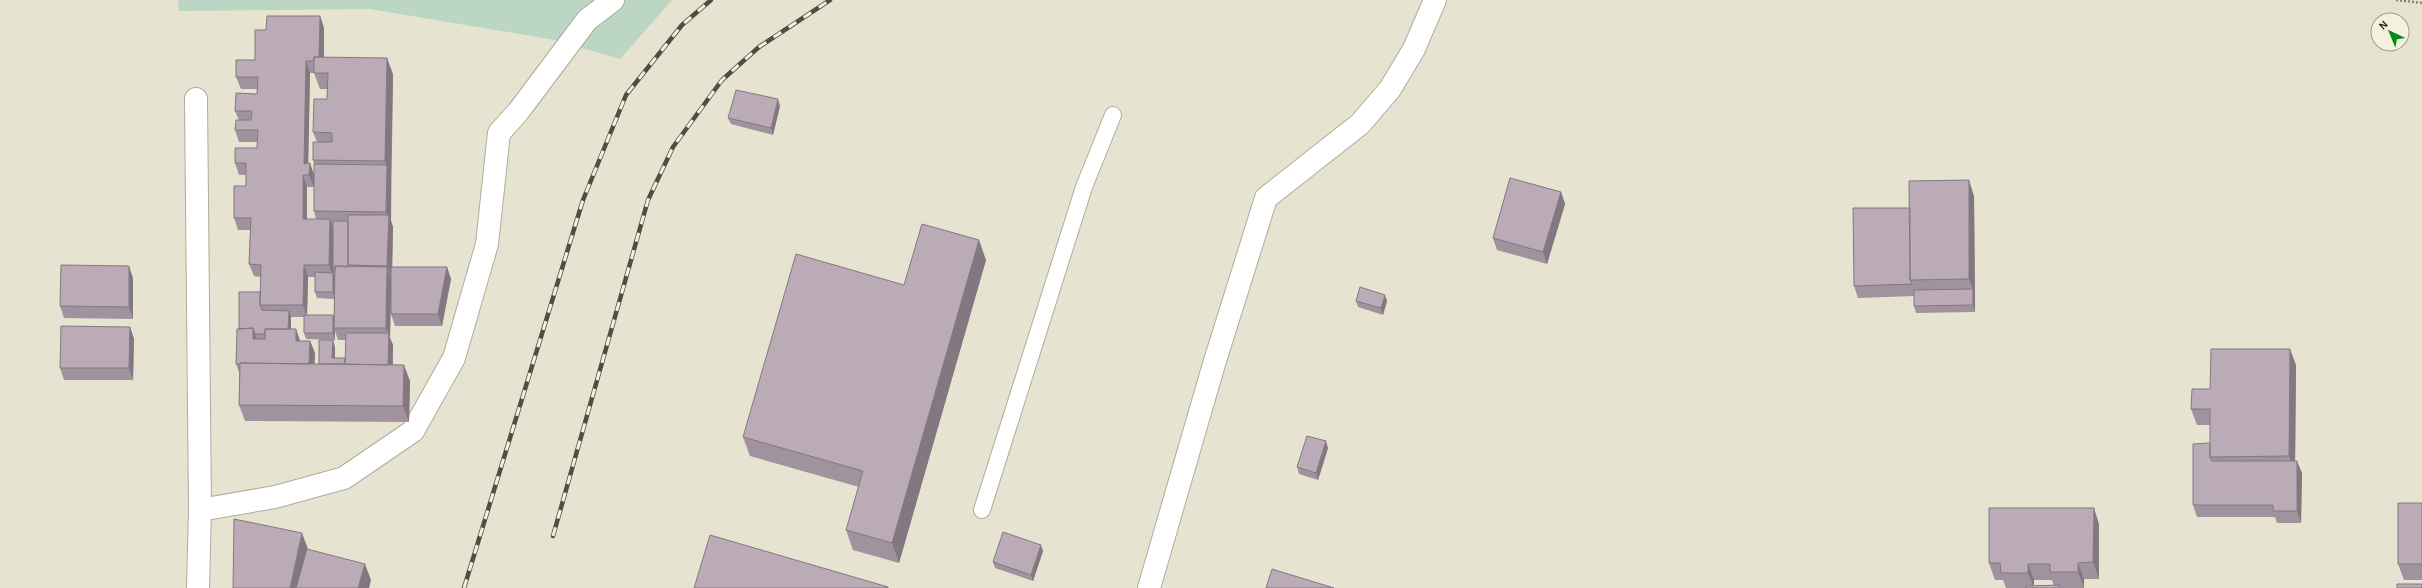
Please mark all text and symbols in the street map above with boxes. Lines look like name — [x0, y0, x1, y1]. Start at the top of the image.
north arrow — [2370, 12, 2410, 52]
text: N — [2377, 19, 2390, 32]

